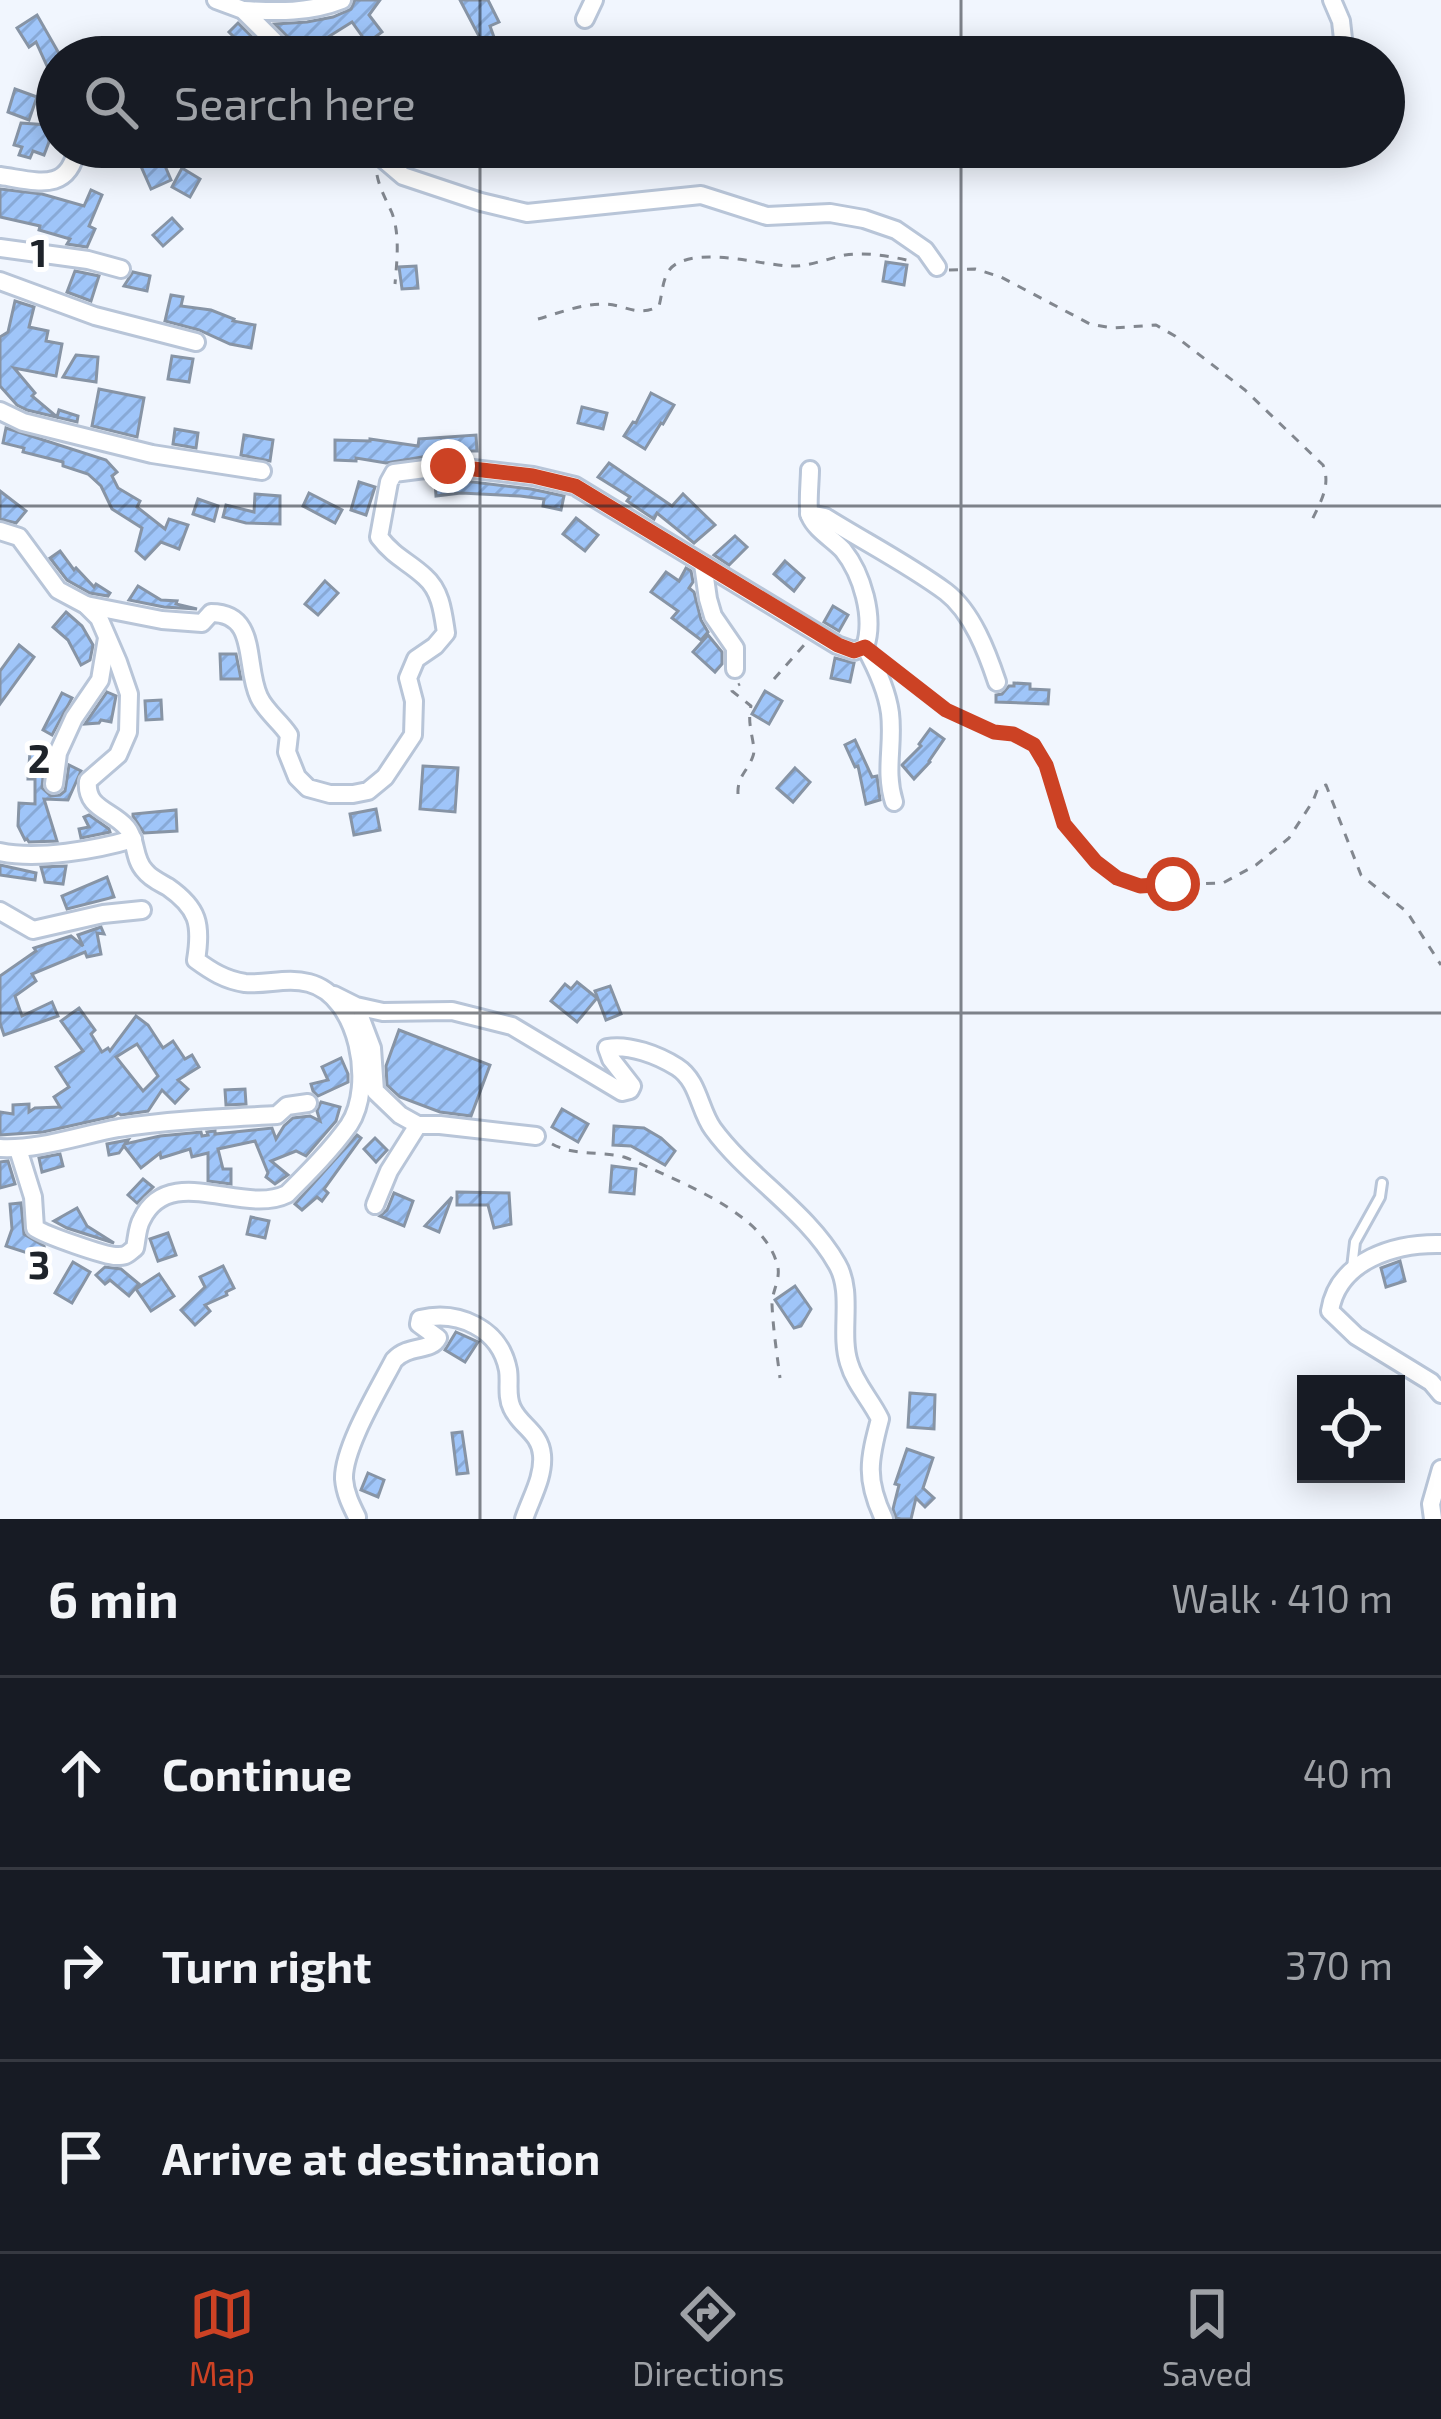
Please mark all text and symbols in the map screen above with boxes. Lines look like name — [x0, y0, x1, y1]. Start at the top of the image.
search box — [36, 36, 1405, 168]
icon: search — [78, 69, 144, 135]
text: Search here — [174, 75, 416, 129]
text: 1 — [31, 228, 47, 275]
route end — [421, 439, 475, 493]
text: 2 — [28, 734, 50, 781]
route start — [1146, 857, 1200, 911]
text: 3 — [28, 1240, 50, 1287]
map controls — [1297, 1375, 1405, 1483]
button: locate — [1297, 1375, 1405, 1483]
text: 6 min — [48, 1567, 179, 1628]
text: Walk · 410 m — [1172, 1574, 1393, 1621]
icon: ahead — [48, 1740, 114, 1806]
text: Continue — [162, 1746, 352, 1800]
text: 40 m — [1303, 1749, 1393, 1796]
icon: right — [48, 1932, 114, 1998]
text: Turn right — [162, 1938, 371, 1992]
text: 370 m — [1285, 1941, 1393, 1988]
icon: arrive — [48, 2124, 114, 2190]
text: Arrive at destination — [162, 2130, 600, 2184]
tab: Map — [189, 2281, 255, 2393]
tab: Directions — [632, 2281, 784, 2393]
tab: Saved — [1162, 2281, 1252, 2393]

